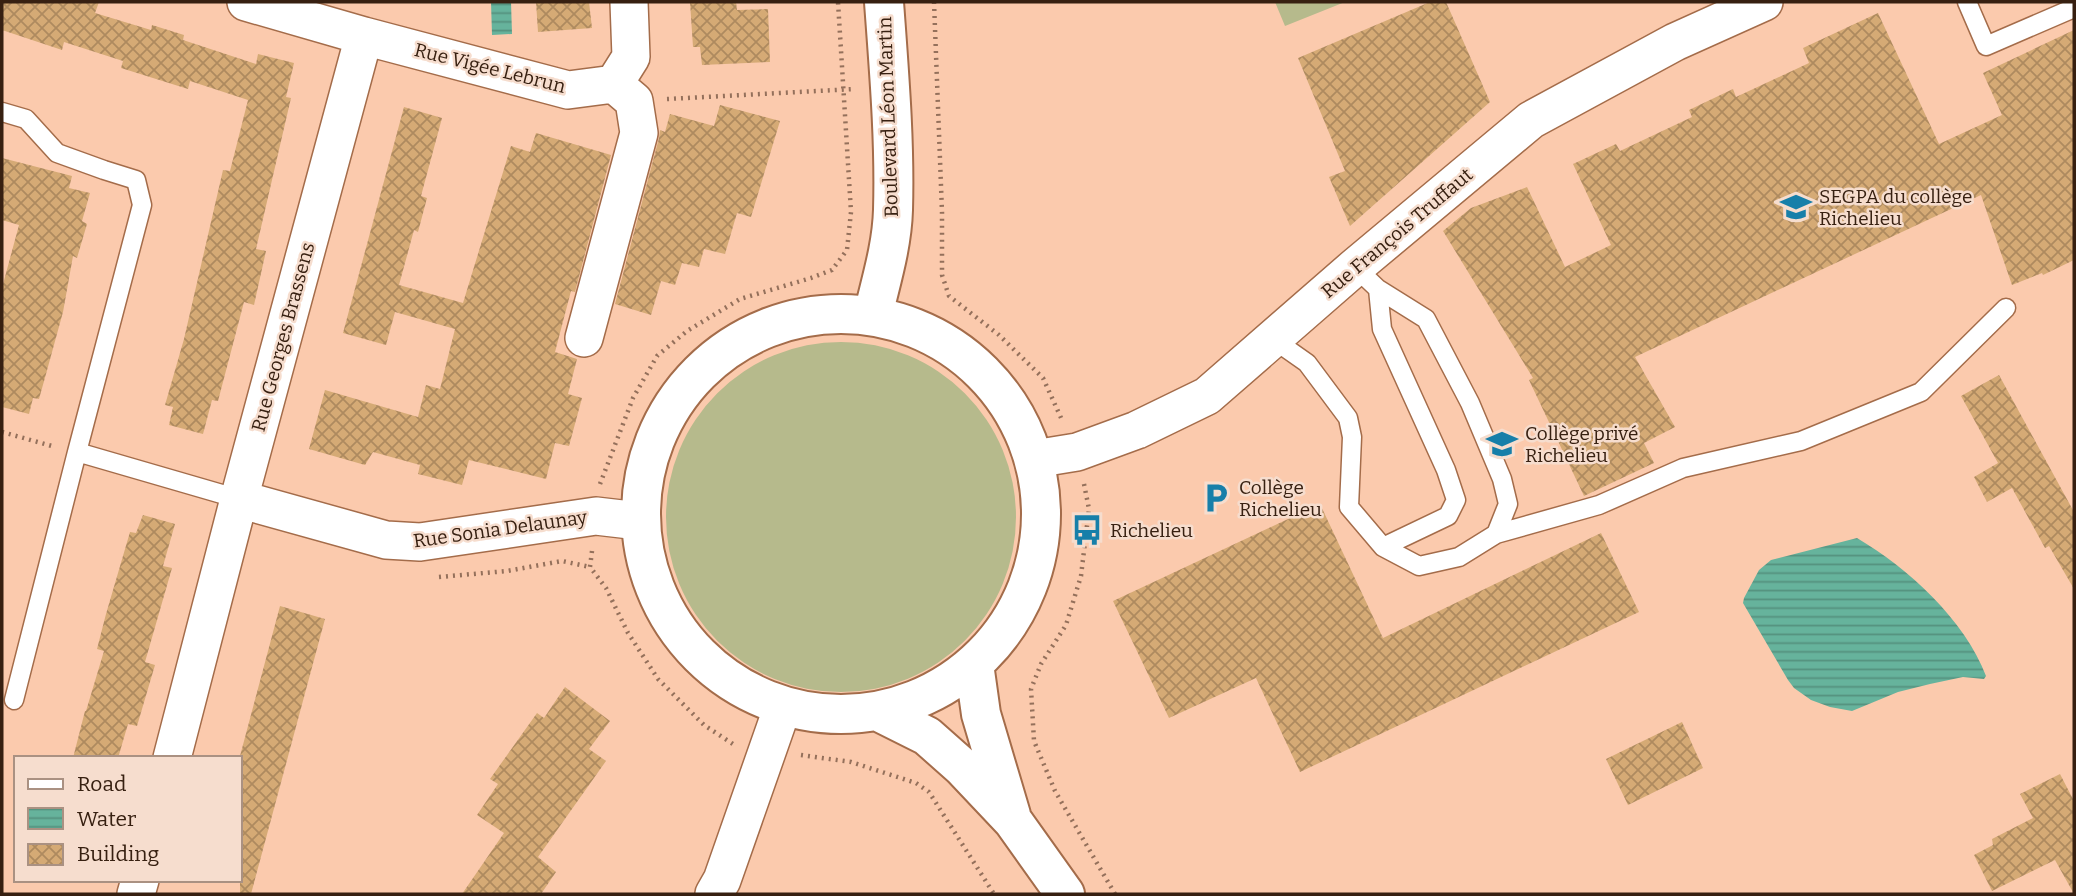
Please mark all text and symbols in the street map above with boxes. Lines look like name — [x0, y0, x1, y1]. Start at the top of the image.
street label: Boulevard Léon Martin — [873, 16, 903, 218]
street label: Rue Vigée Lebrun — [412, 38, 568, 98]
street label: Rue François Truffaut — [1317, 163, 1477, 303]
place label: SEGPA du collège Richelieu — [1819, 185, 1972, 230]
school or university icon: SEGPA du collège Richelieu — [1779, 190, 1813, 224]
street label: Rue Georges Brassens — [247, 240, 319, 434]
place label: Collège privé Richelieu — [1525, 422, 1638, 467]
school or university icon: Collège privé Richelieu — [1485, 427, 1519, 461]
place label: Collège Richelieu — [1239, 476, 1322, 521]
parking icon: Collège Richelieu — [1199, 481, 1233, 515]
street label: Rue Sonia Delaunay — [412, 505, 589, 553]
bus stop icon: Richelieu — [1070, 513, 1104, 547]
place label: Richelieu — [1110, 519, 1193, 542]
legend — [14, 756, 242, 882]
text: Road — [77, 771, 126, 797]
text: Water — [77, 806, 136, 832]
text: Building — [77, 841, 160, 867]

